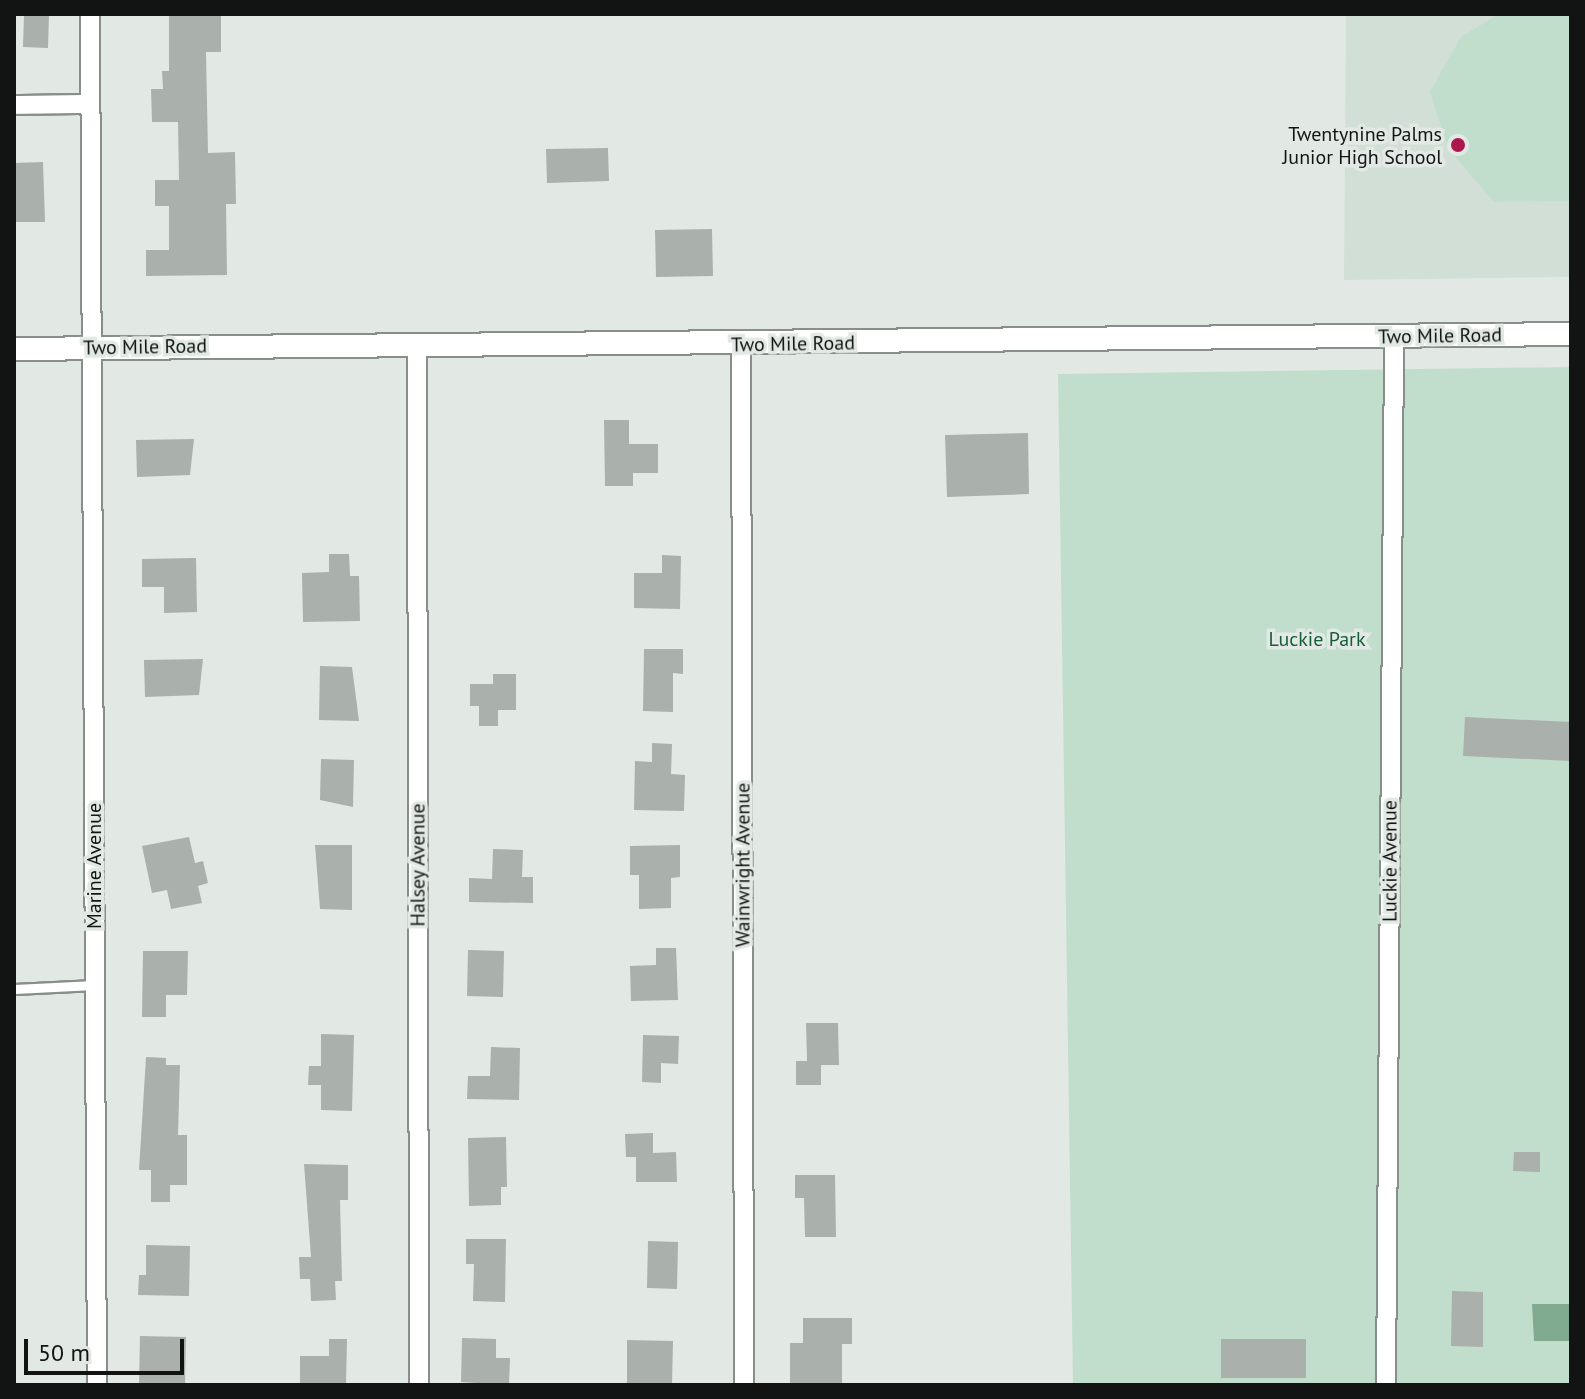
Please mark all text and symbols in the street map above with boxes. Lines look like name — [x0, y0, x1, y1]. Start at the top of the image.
place label: Twentynine Palms Junior High School — [1283, 122, 1442, 169]
marker: Twentynine Palms Junior High School — [1449, 136, 1467, 154]
street label: Two Mile Road — [1378, 323, 1502, 349]
street label: Two Mile Road — [731, 331, 855, 357]
street label: Two Mile Road — [83, 334, 207, 360]
park label: Luckie Park — [1269, 627, 1365, 651]
street label: Wainwright Avenue — [731, 782, 755, 948]
street label: Luckie Avenue — [1378, 800, 1402, 922]
street label: Marine Avenue — [82, 803, 106, 929]
street label: Halsey Avenue — [406, 803, 430, 927]
scale bar — [28, 1323, 188, 1373]
text: 50 m — [38, 1337, 90, 1368]

